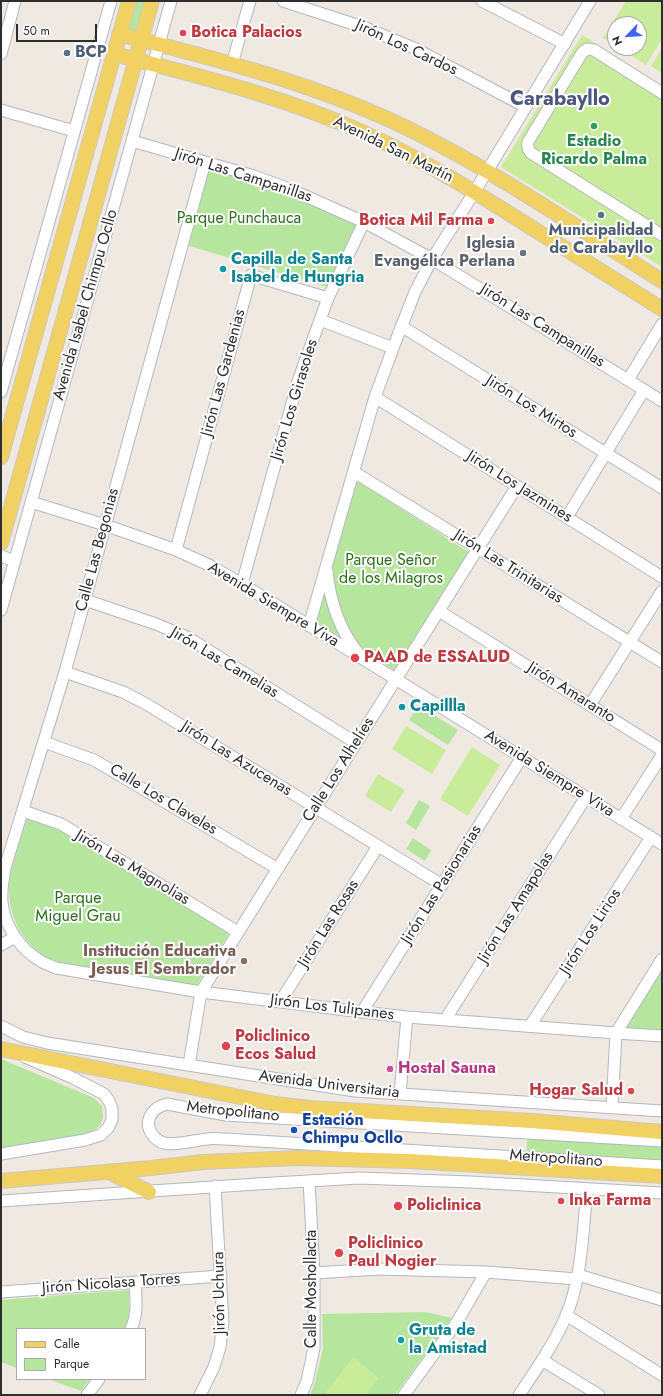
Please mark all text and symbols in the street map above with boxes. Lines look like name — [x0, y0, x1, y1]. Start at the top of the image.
scale bar — [18, 16, 99, 42]
street label: Jirón Los Cardos — [352, 16, 460, 80]
north arrow — [607, 16, 647, 56]
text: 50 m — [23, 22, 50, 40]
place label: Botica Palacios — [191, 23, 302, 43]
marker: Botica Palacios — [178, 28, 188, 38]
text: N — [608, 33, 626, 48]
place label: BCP — [75, 43, 107, 63]
marker: BCP — [62, 48, 72, 58]
district label: Carabayllo — [510, 88, 610, 112]
street label: Avenida San Martín — [330, 113, 456, 187]
marker: Estadio Ricardo Palma — [589, 121, 599, 131]
place label: Estadio Ricardo Palma — [541, 132, 647, 170]
street label: Jirón Las Campanillas — [172, 145, 314, 207]
street label: Avenida Isabel Chimpu Ocllo — [50, 207, 122, 403]
park label: Parque Punchauca — [177, 209, 301, 229]
marker: Municipalidad de Carabayllo — [596, 210, 606, 220]
place label: Botica Mil Farma — [359, 211, 483, 231]
marker: Botica Mil Farma — [486, 216, 496, 226]
place label: Municipalidad de Carabayllo — [549, 221, 653, 259]
place label: Iglesia Evangélica Perlana — [374, 234, 515, 272]
marker: Iglesia Evangélica Perlana — [518, 248, 528, 258]
place label: Capilla de Santa Isabel de Hungria — [231, 250, 364, 288]
marker: Capilla de Santa Isabel de Hungria — [218, 264, 228, 274]
street label: Jirón Las Campanillas — [476, 280, 608, 372]
street label: Jirón Las Gardenias — [198, 307, 250, 439]
street label: Jirón Los Girasoles — [267, 337, 323, 463]
street label: Jirón Los Mirtos — [482, 371, 580, 443]
street label: Jirón Los Jazmines — [463, 447, 575, 527]
street label: Calle Las Begonias — [72, 486, 124, 614]
street label: Jirón Las Trinitarias — [450, 526, 566, 608]
park label: Parque Señor de los Milagros — [339, 551, 443, 589]
street label: Avenida Siempre Viva — [204, 558, 342, 652]
street label: Jirón Las Camelias — [166, 623, 282, 703]
place label: PAAD de ESSALUD — [364, 648, 510, 668]
marker: PAAD de ESSALUD — [349, 652, 361, 664]
street label: Jirón Amaranto — [523, 658, 619, 728]
place label: Capillla — [410, 697, 466, 717]
marker: Capillla — [397, 702, 407, 712]
street label: Calle Los Alhelíes — [299, 714, 379, 826]
street label: Jirón Las Azucenas — [177, 717, 295, 801]
street label: Avenida Siempre Viva — [481, 726, 617, 822]
street label: Calle Los Claveles — [106, 760, 220, 840]
street label: Jirón Las Pasionarias — [398, 822, 486, 948]
street label: Jirón Las Magnolias — [71, 826, 193, 910]
street label: Jirón Las Amapolas — [474, 849, 558, 967]
street label: Jirón Las Rosas — [294, 877, 364, 971]
street label: Jirón Los Lirios — [556, 885, 626, 979]
park label: Parque Miguel Grau — [35, 889, 121, 927]
place label: Institución Educativa Jesus El Sembrador — [83, 942, 236, 980]
marker: Institución Educativa Jesus El Sembrador — [239, 956, 249, 966]
street label: Jirón Los Tulipanes — [269, 991, 395, 1025]
place label: Policlinico Ecos Salud — [235, 1027, 316, 1065]
marker: Policlinico Ecos Salud — [220, 1040, 232, 1052]
place label: Hostal Sauna — [398, 1059, 496, 1079]
marker: Hostal Sauna — [385, 1064, 395, 1074]
street label: Avenida Universitaria — [258, 1067, 400, 1103]
place label: Hogar Salud — [529, 1081, 623, 1101]
marker: Hogar Salud — [626, 1086, 636, 1096]
street label: Metropolitano — [186, 1098, 280, 1126]
place label: Estación Chimpu Ocllo — [302, 1111, 403, 1149]
marker: Estación Chimpu Ocllo — [289, 1125, 299, 1135]
street label: Metropolitano — [509, 1146, 603, 1172]
place label: Inka Farma — [569, 1191, 651, 1211]
place label: Policlinica — [407, 1196, 481, 1216]
marker: Inka Farma — [556, 1196, 566, 1206]
marker: Policlinica — [392, 1200, 404, 1212]
street label: Calle Moshollacta — [302, 1230, 322, 1348]
place label: Policlinico Paul Nogier — [348, 1234, 436, 1272]
marker: Policlinico Paul Nogier — [333, 1247, 345, 1259]
street label: Jirón Uchura — [210, 1251, 230, 1335]
street label: Jirón Nicolasa Torres — [41, 1270, 181, 1298]
place label: Gruta de la Amistad — [409, 1321, 487, 1359]
legend — [16, 1328, 146, 1380]
text: Calle — [54, 1335, 80, 1353]
marker: Gruta de la Amistad — [396, 1335, 406, 1345]
text: Parque — [54, 1355, 89, 1373]

